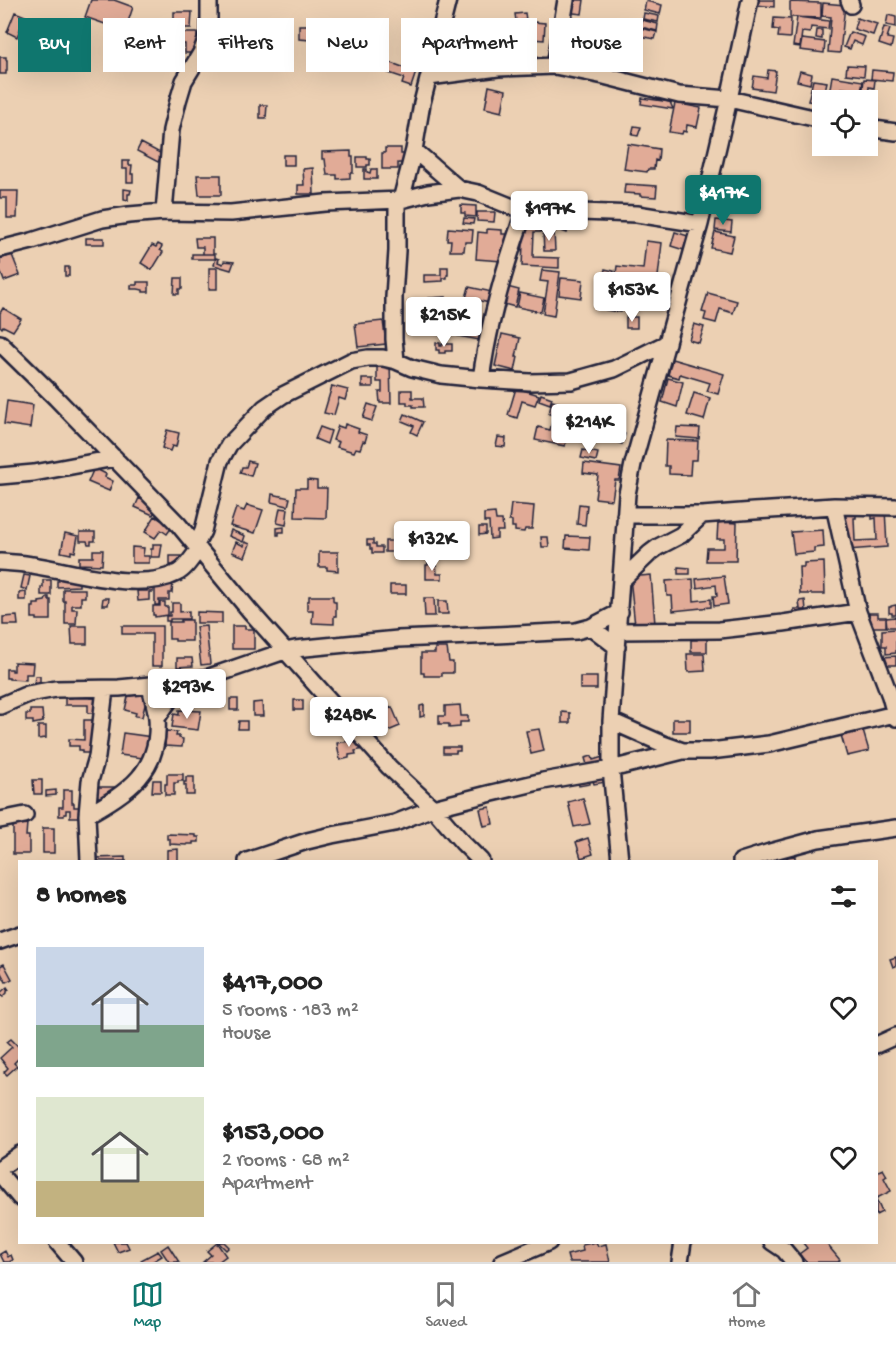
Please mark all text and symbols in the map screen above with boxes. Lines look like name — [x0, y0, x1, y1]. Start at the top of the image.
chip: Buy — [18, 18, 91, 72]
chip: Rent — [103, 18, 185, 72]
chip: Filters — [197, 18, 294, 72]
chip: New — [306, 18, 389, 72]
chip: Apartment — [401, 18, 537, 72]
chip: House — [549, 18, 643, 72]
map controls — [812, 90, 878, 156]
button: locate — [812, 90, 878, 156]
pin: $417K — [681, 175, 765, 226]
text: $417K — [699, 183, 747, 206]
pin: $197K — [507, 191, 591, 242]
text: $197K — [525, 199, 573, 222]
pin: $153K — [590, 272, 674, 323]
text: $153K — [608, 280, 656, 303]
pin: $215K — [402, 297, 486, 348]
text: $215K — [420, 305, 468, 328]
pin: $214K — [547, 404, 631, 455]
text: $214K — [565, 412, 613, 435]
pin: $132K — [390, 521, 474, 572]
text: $132K — [408, 529, 456, 552]
pin: $293K — [145, 669, 229, 720]
text: $293K — [162, 677, 212, 700]
pin: $248K — [307, 697, 391, 748]
text: $248K — [324, 705, 374, 728]
icon: filters — [827, 880, 860, 913]
text: 8 homes — [36, 881, 125, 912]
text: $417,000 — [222, 969, 322, 1000]
icon: home — [84, 971, 156, 1043]
icon: heart — [827, 991, 860, 1024]
text: 5 rooms · 183 m² — [222, 1000, 359, 1023]
text: House — [222, 1023, 271, 1046]
text: $153,000 — [222, 1119, 324, 1150]
icon: home — [84, 1121, 156, 1193]
icon: heart — [827, 1141, 860, 1174]
text: 2 rooms · 68 m² — [222, 1150, 350, 1173]
text: Apartment — [222, 1173, 312, 1196]
tab: Map — [131, 1278, 164, 1333]
tab: Saved — [425, 1278, 466, 1333]
tab: Home — [728, 1278, 765, 1333]

